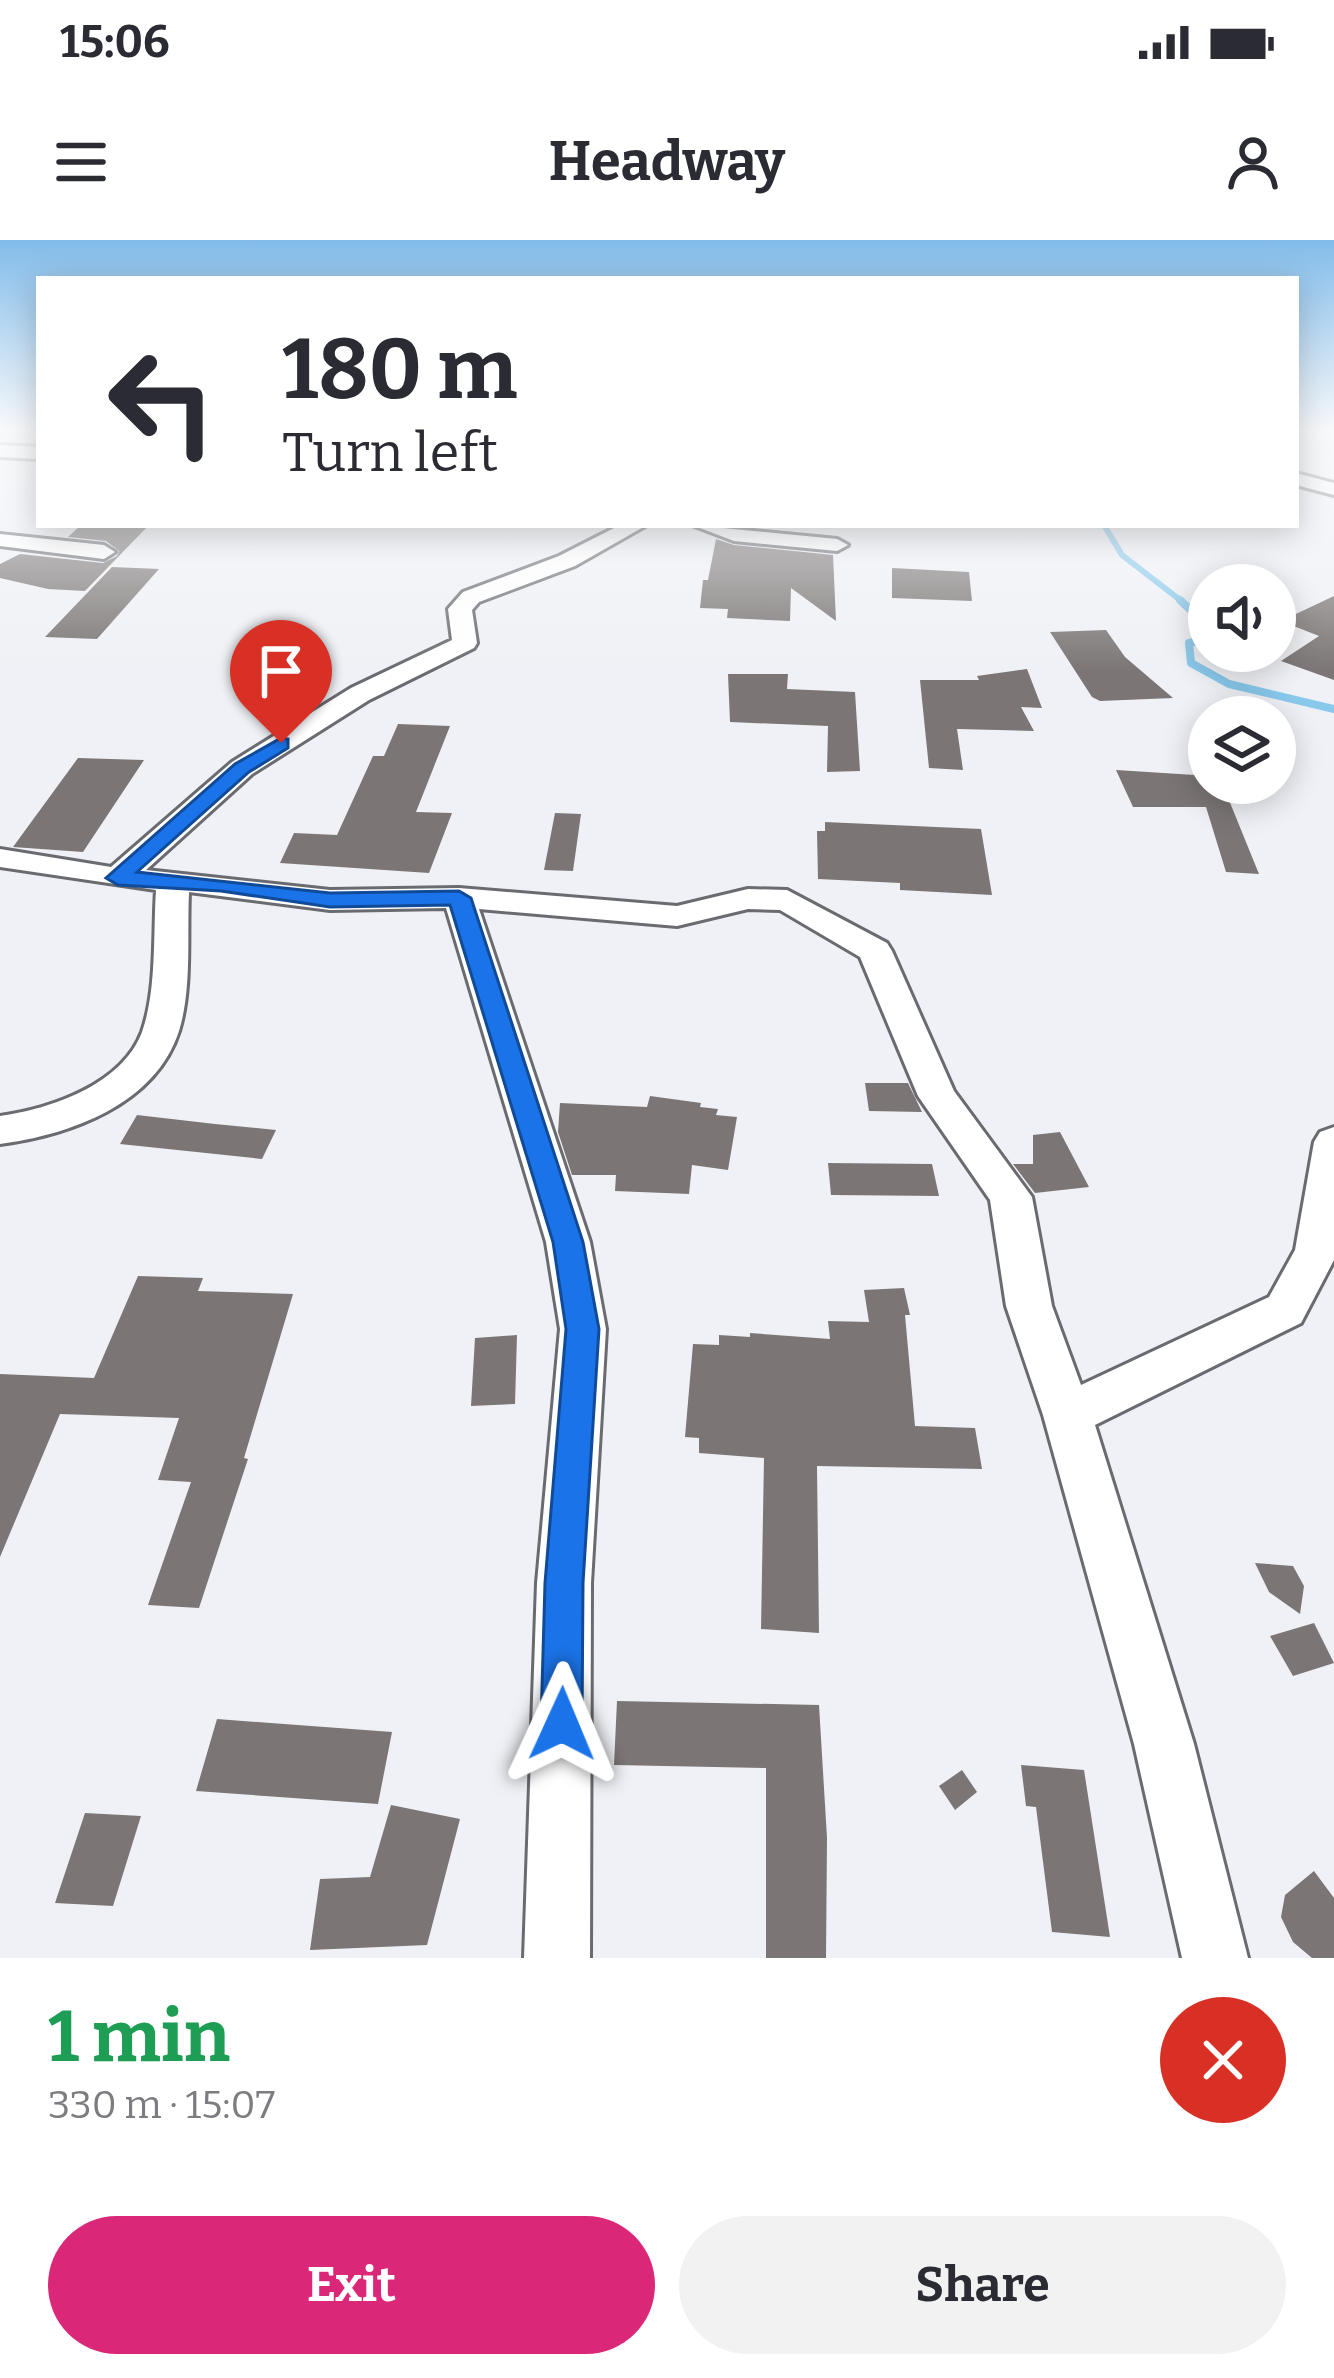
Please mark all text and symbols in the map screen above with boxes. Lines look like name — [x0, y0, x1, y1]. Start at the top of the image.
text: 15:06 — [60, 15, 170, 69]
icon: menu — [48, 129, 114, 195]
icon: person — [1220, 129, 1286, 195]
text: Headway — [549, 130, 785, 194]
text: 180 m — [282, 319, 517, 420]
icon: left — [84, 324, 240, 480]
text: Turn left — [282, 421, 498, 485]
map controls — [1188, 564, 1296, 804]
button: sound — [1188, 564, 1296, 672]
pin — [230, 620, 332, 743]
icon: arrive — [248, 638, 314, 704]
button: layers — [1188, 696, 1296, 804]
position arrow — [499, 1661, 625, 1787]
text: 1 min — [48, 1994, 230, 2080]
button: close — [1160, 1997, 1286, 2123]
text: 330 m · 15:07 — [48, 2082, 275, 2128]
button: Exit — [48, 2216, 655, 2354]
button: Share — [679, 2216, 1286, 2354]

